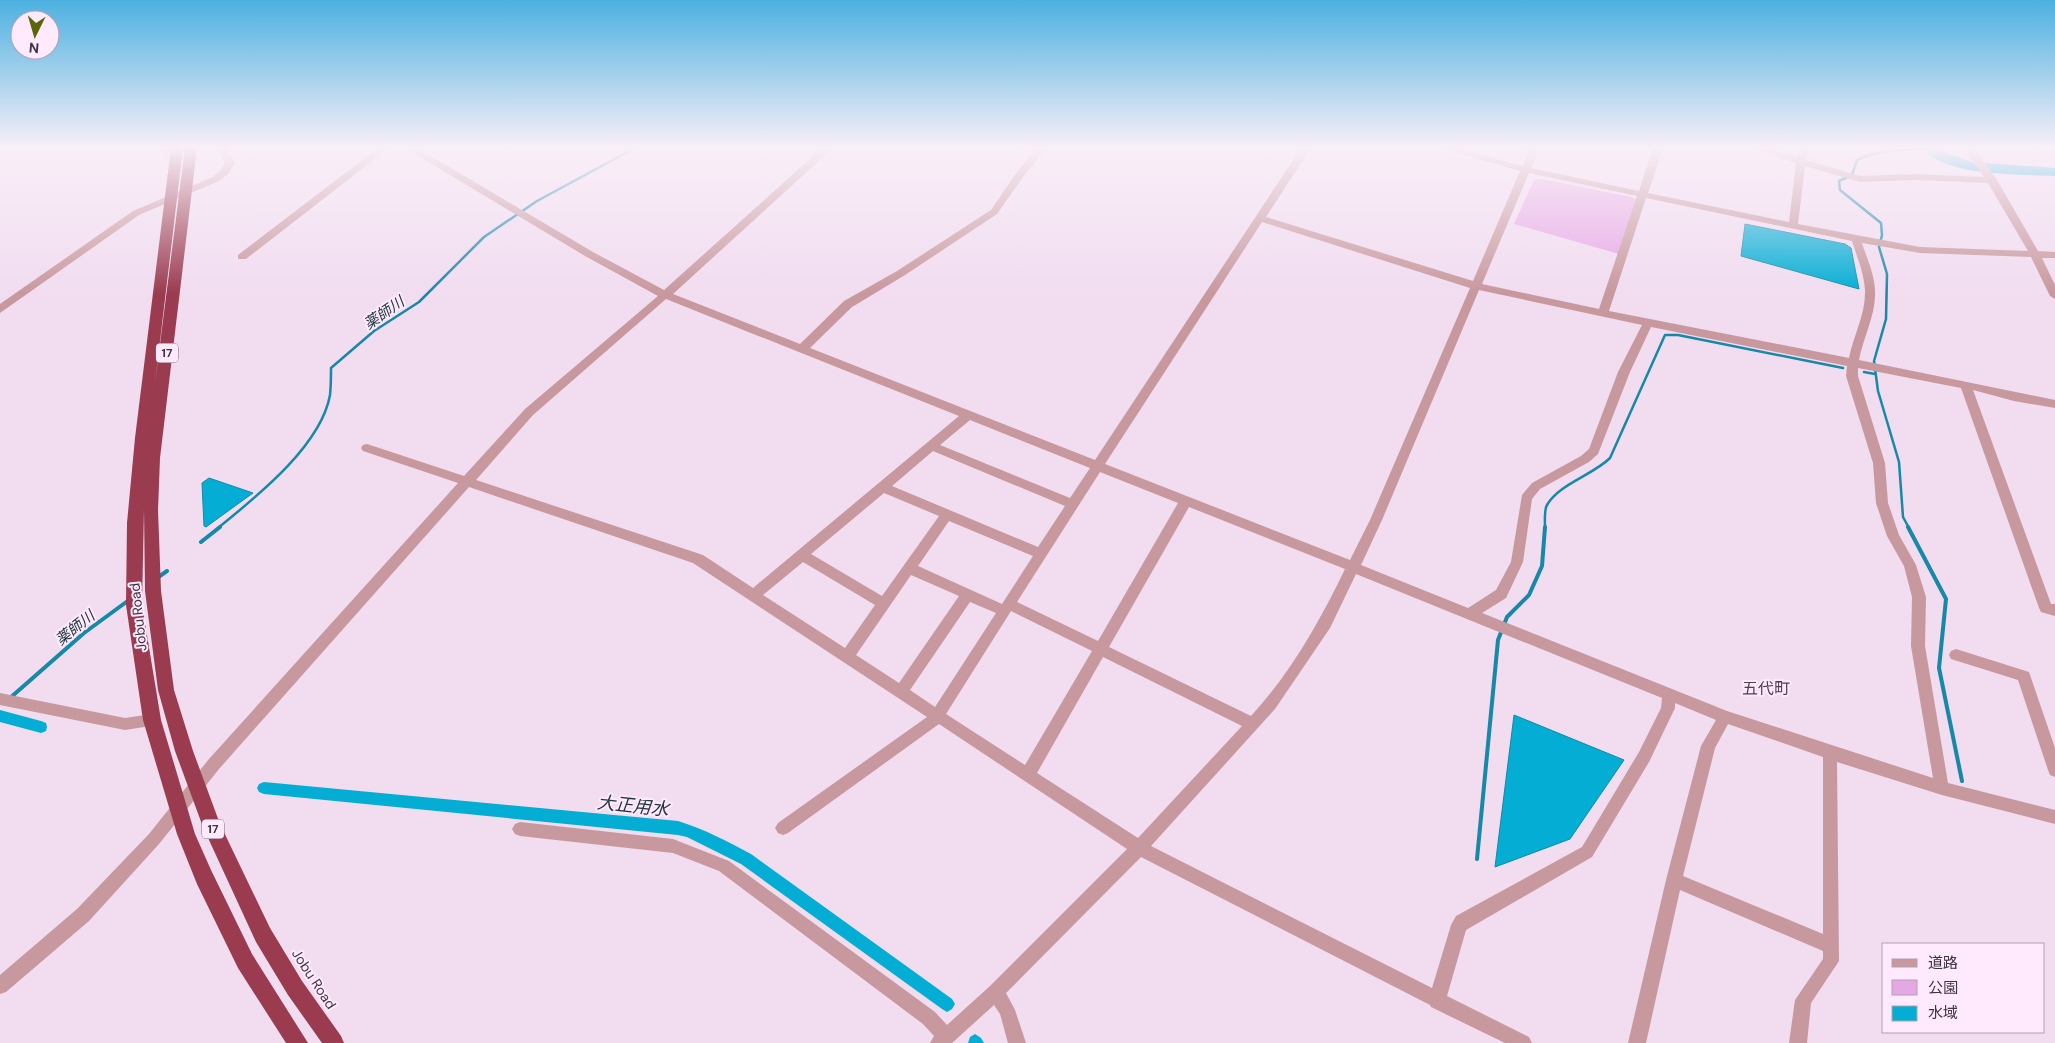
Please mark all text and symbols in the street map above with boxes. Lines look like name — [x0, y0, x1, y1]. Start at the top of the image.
north arrow — [10, 10, 60, 60]
text: N — [28, 39, 40, 57]
water label: 薬師川 — [360, 291, 410, 334]
road number: 17 — [156, 343, 178, 362]
street label: Jobu Road — [125, 582, 151, 652]
water label: 薬師川 — [51, 605, 100, 650]
district label: 五代町 — [1742, 678, 1790, 699]
water label: 大正用水 — [596, 790, 672, 822]
road number: 17 — [202, 820, 224, 839]
legend — [1882, 943, 2045, 1033]
street label: Jobu Road — [288, 945, 340, 1013]
text: 道路 — [1928, 953, 1958, 973]
text: 公園 — [1928, 978, 1958, 998]
text: 水域 — [1928, 1003, 1958, 1023]

